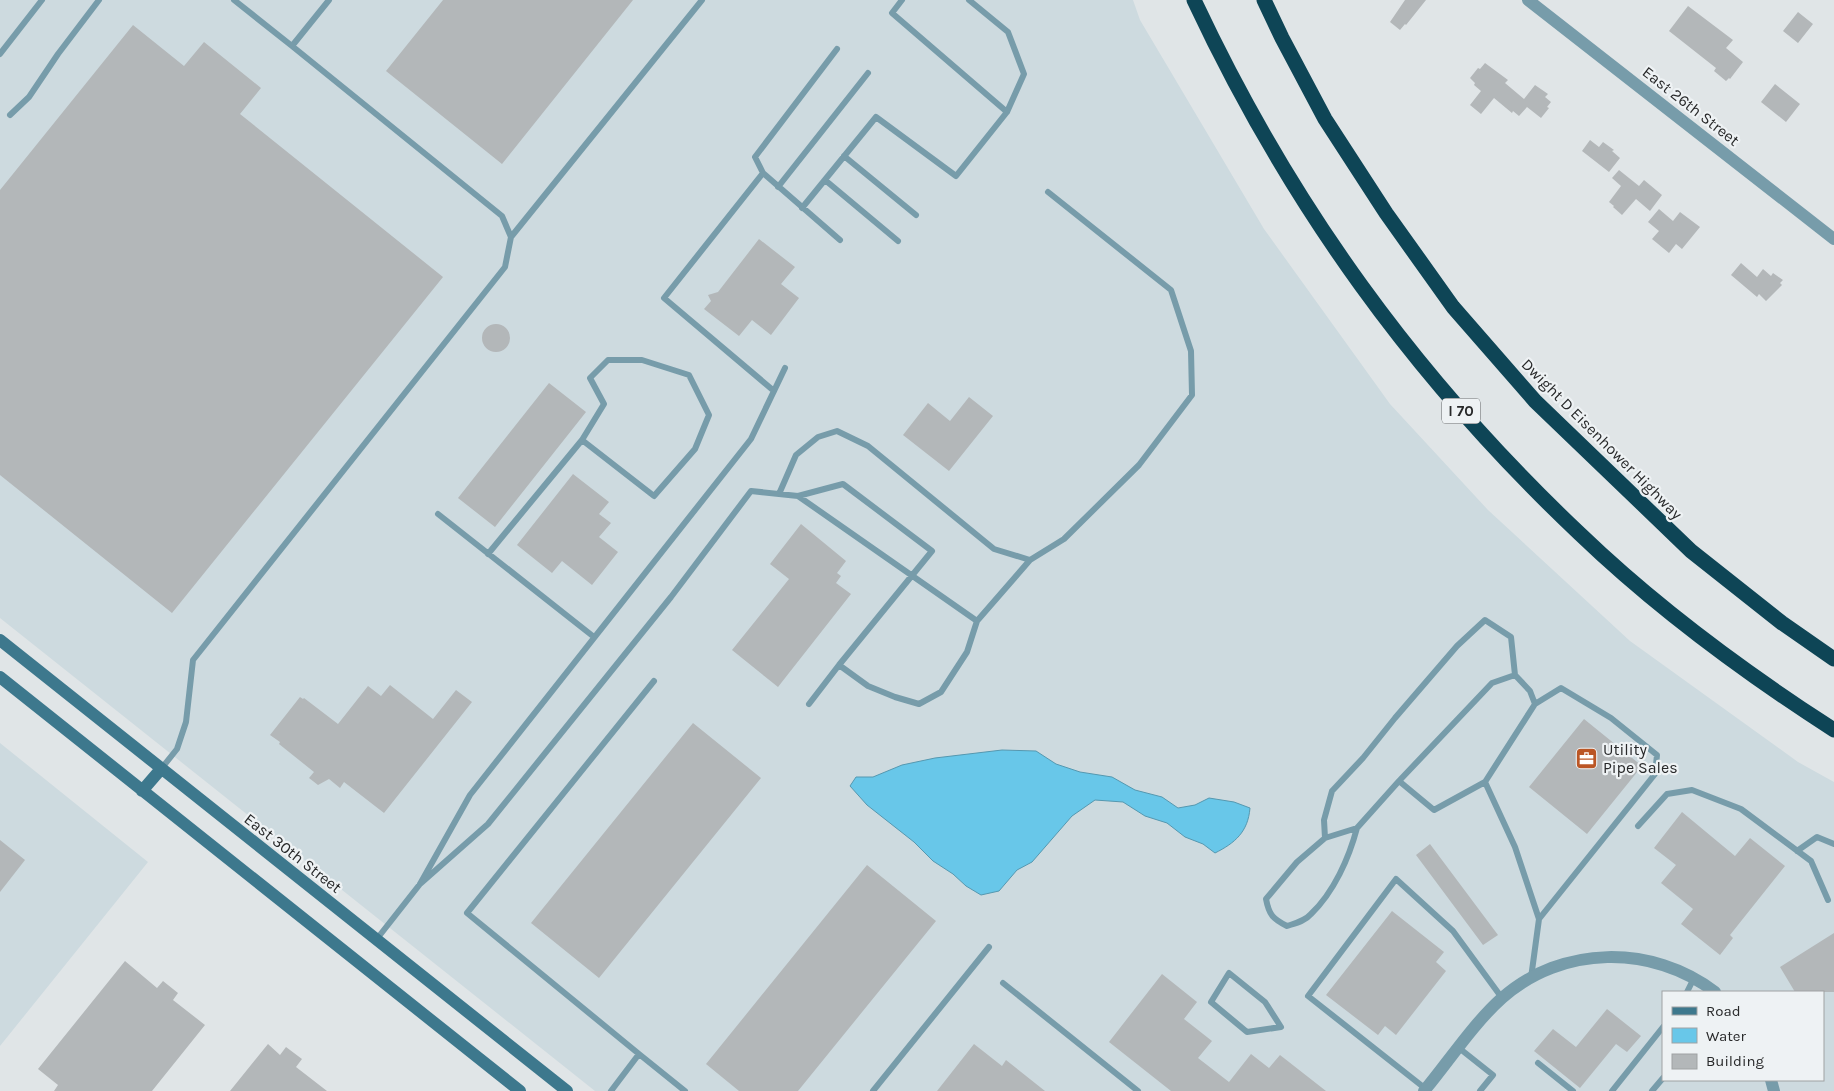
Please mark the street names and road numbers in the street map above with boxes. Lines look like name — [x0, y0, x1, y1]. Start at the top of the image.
street label: East 26th Street — [1639, 62, 1743, 150]
street label: Dwight D Eisenhower Highway — [1518, 355, 1687, 524]
road number: I 70 — [1442, 398, 1480, 424]
street label: East 30th Street — [241, 809, 345, 897]

